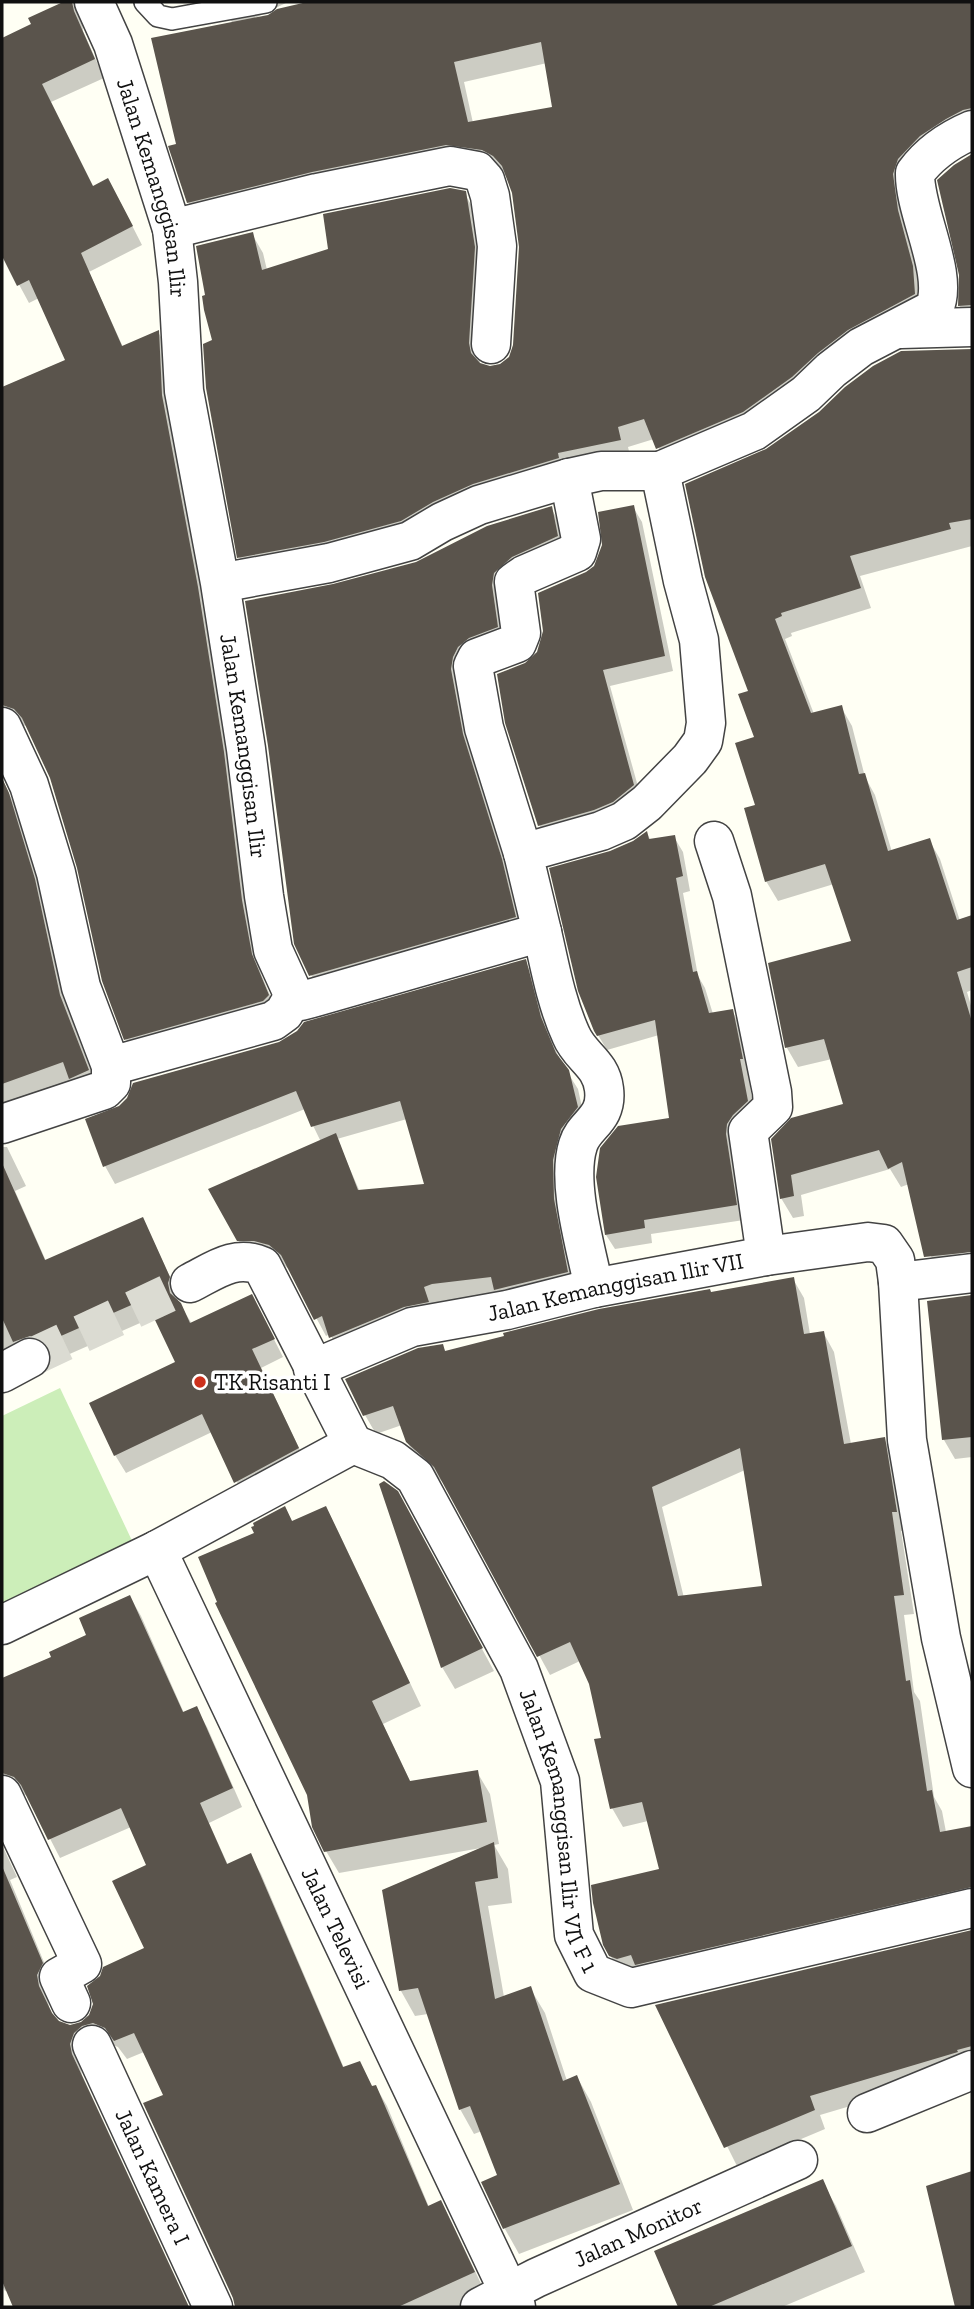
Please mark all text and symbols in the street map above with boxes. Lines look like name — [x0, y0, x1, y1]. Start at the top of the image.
street label: Jalan Kemanggisan Ilir — [111, 74, 193, 299]
street label: Jalan Kemanggisan Ilir — [214, 632, 273, 860]
street label: Jalan Kemanggisan Ilir VII — [485, 1247, 746, 1327]
place label: TK Risanti I — [214, 1368, 331, 1396]
marker: TK Risanti I — [192, 1374, 208, 1390]
street label: Jalan Kemanggisan Ilir VII F 1 — [513, 1684, 604, 1977]
street label: Jalan Televisi — [295, 1862, 377, 1993]
street label: Jalan Kamera I — [109, 2104, 196, 2249]
street label: Jalan Monitor — [569, 2191, 707, 2273]

